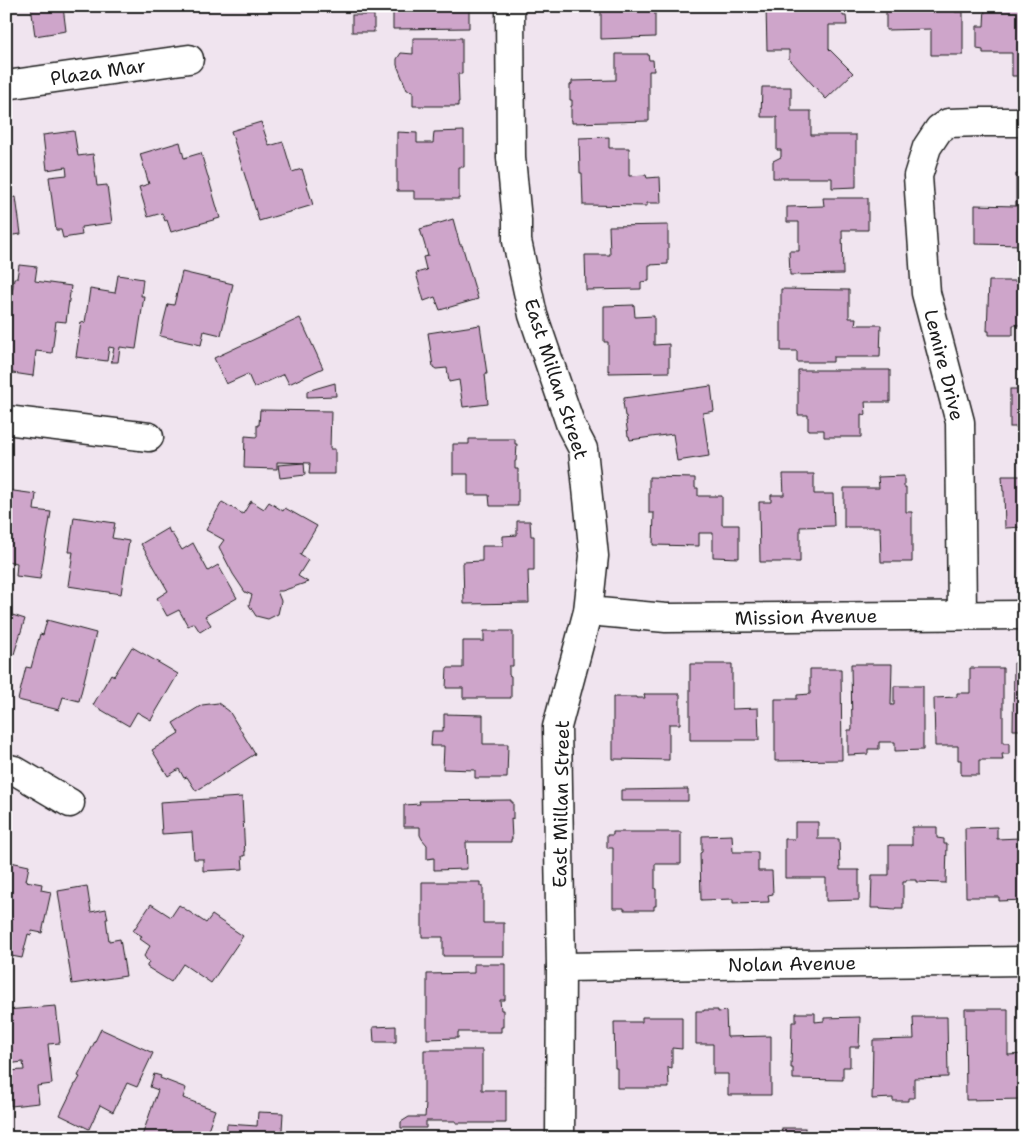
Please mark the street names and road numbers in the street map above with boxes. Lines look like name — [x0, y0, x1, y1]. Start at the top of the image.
street label: Plaza Mar — [49, 53, 147, 91]
street label: East Millan Street — [518, 295, 594, 463]
street label: Lemire Drive — [918, 307, 970, 423]
street label: Mission Avenue — [734, 603, 878, 631]
street label: East Millan Street — [547, 720, 575, 888]
street label: Nolan Avenue — [728, 950, 856, 978]

